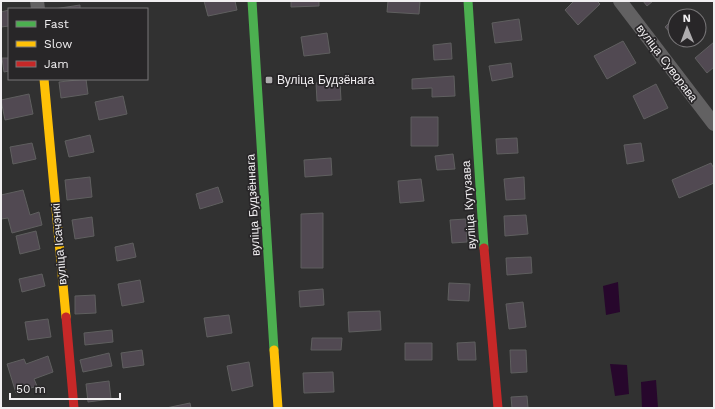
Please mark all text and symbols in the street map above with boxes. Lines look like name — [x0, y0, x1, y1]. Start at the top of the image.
legend — [8, 8, 148, 80]
north arrow — [667, 8, 707, 48]
text: N — [683, 12, 691, 25]
text: Fast — [44, 17, 69, 31]
street label: вуліца Суворава — [633, 22, 701, 105]
text: Slow — [44, 37, 72, 51]
text: Jam — [44, 57, 69, 71]
place label: Вуліца Будзёнага — [277, 73, 375, 87]
marker: Вуліца Будзёнага — [264, 75, 274, 85]
street label: вуліца Будзённага — [243, 153, 263, 256]
street label: вуліца Кутузава — [459, 160, 479, 250]
street label: вуліца Ісачэнкі — [48, 203, 70, 285]
scale bar — [10, 375, 120, 401]
text: 50 m — [16, 382, 46, 396]

